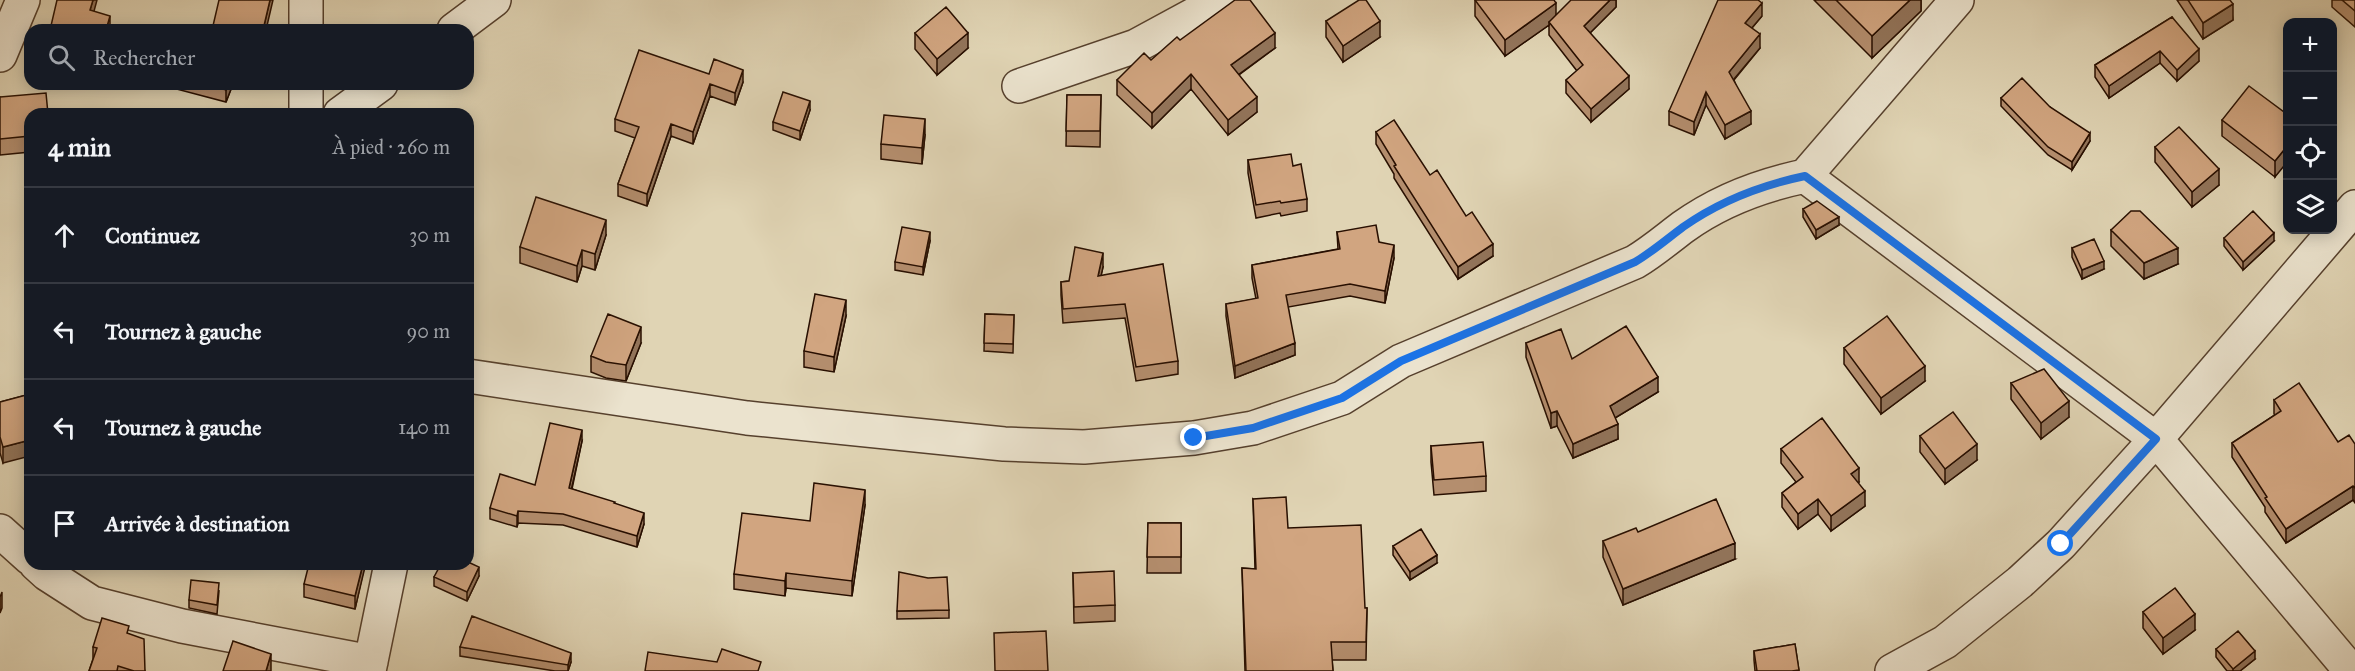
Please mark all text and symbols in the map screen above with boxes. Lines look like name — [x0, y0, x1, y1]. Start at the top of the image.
map controls — [2283, 18, 2337, 234]
button: + — [2283, 18, 2337, 72]
search box — [24, 24, 474, 90]
icon: search — [45, 41, 78, 74]
text: Rechercher — [93, 44, 195, 71]
button: − — [2283, 72, 2337, 126]
button: locate — [2283, 126, 2337, 180]
text: 4 min — [48, 131, 111, 163]
text: À pied · 260 m — [333, 135, 450, 159]
button: layers — [2283, 180, 2337, 234]
icon: ahead — [48, 219, 81, 252]
text: Continuez — [105, 222, 200, 249]
text: 30 m — [409, 223, 450, 247]
icon: left — [48, 315, 81, 348]
text: Tournez à gauche — [105, 318, 261, 345]
text: 90 m — [407, 319, 450, 343]
icon: left — [48, 411, 81, 444]
text: Tournez à gauche — [105, 414, 261, 441]
text: 140 m — [398, 415, 450, 439]
route end — [1180, 424, 1206, 450]
icon: arrive — [48, 507, 81, 540]
text: Arrivée à destination — [105, 510, 290, 537]
route start — [2047, 530, 2073, 556]

